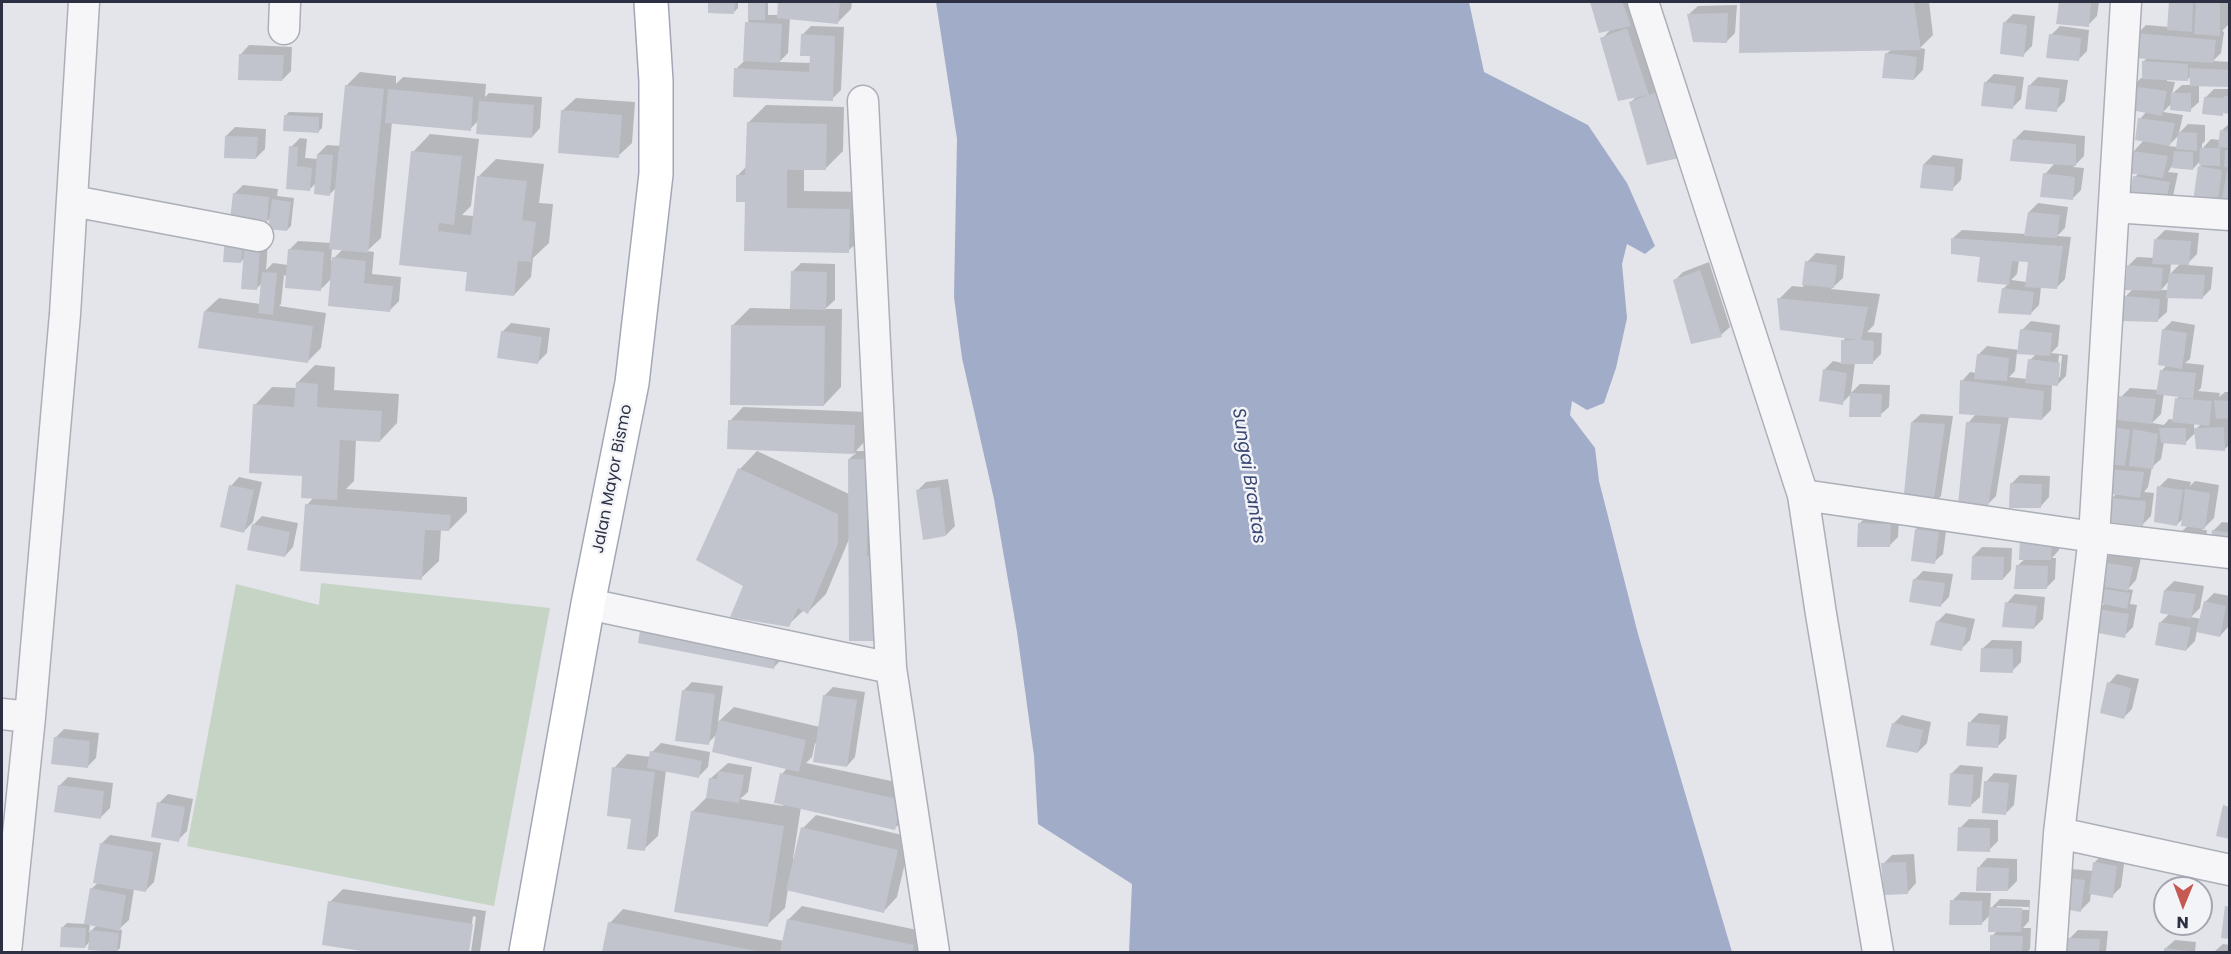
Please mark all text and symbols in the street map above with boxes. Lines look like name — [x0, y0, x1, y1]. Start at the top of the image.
street label: Jalan Mayor Bismo — [589, 403, 637, 555]
water label: Sungai Brantas — [1227, 407, 1269, 545]
north arrow — [2153, 876, 2213, 936]
text: N — [2176, 911, 2189, 934]

